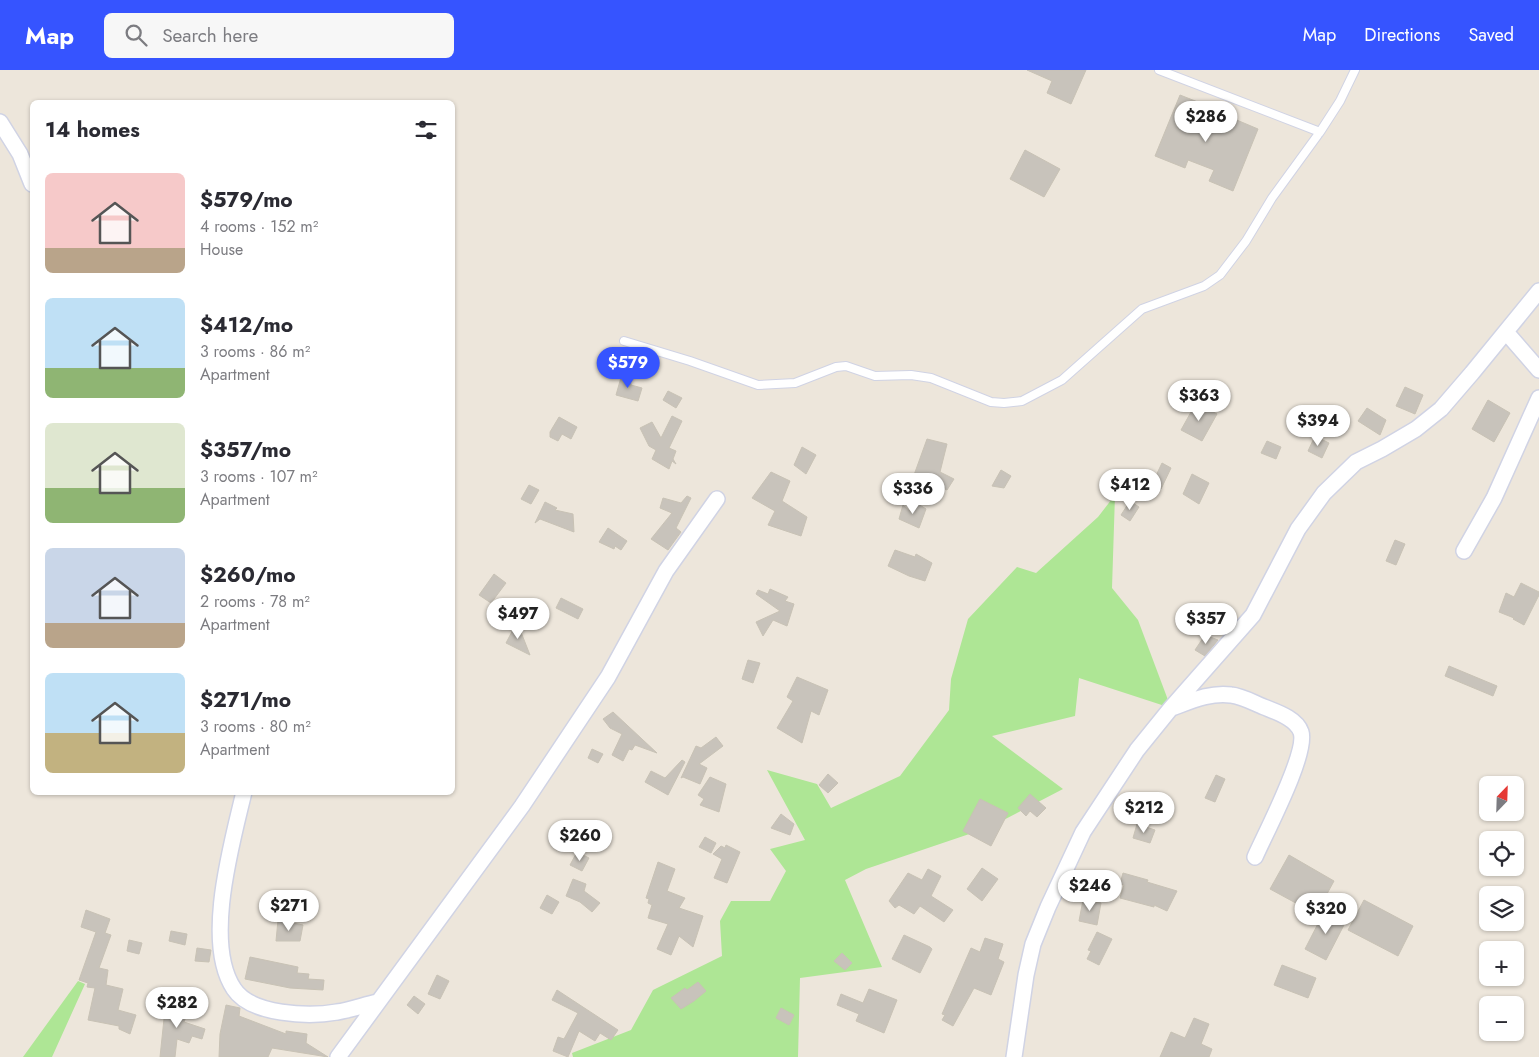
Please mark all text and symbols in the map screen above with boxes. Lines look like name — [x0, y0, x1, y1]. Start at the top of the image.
search box — [104, 13, 454, 58]
text: Map — [25, 18, 74, 53]
icon: search — [122, 21, 150, 49]
text: Search here — [162, 22, 258, 49]
text: Map — [1303, 22, 1336, 48]
text: Directions — [1364, 22, 1440, 48]
text: Saved — [1468, 22, 1514, 48]
pin: $286 — [1176, 100, 1236, 143]
text: $286 — [1185, 105, 1227, 128]
text: 14 homes — [45, 115, 140, 145]
icon: filters — [412, 116, 440, 144]
text: $579/mo — [200, 185, 293, 215]
icon: home — [85, 193, 145, 253]
text: 4 rooms · 152 m² — [200, 215, 318, 238]
text: House — [200, 238, 243, 261]
text: $412/mo — [200, 310, 293, 340]
icon: home — [85, 318, 145, 378]
text: 3 rooms · 86 m² — [200, 340, 310, 363]
pin: $579 — [598, 346, 658, 389]
text: $579 — [608, 351, 648, 374]
text: Apartment — [200, 363, 270, 386]
pin: $363 — [1169, 380, 1229, 422]
text: $363 — [1179, 384, 1219, 407]
pin: $394 — [1288, 404, 1348, 447]
text: $394 — [1297, 409, 1339, 432]
text: $357/mo — [200, 435, 291, 465]
icon: home — [85, 443, 145, 503]
text: 3 rooms · 107 m² — [200, 465, 318, 488]
pin: $412 — [1100, 468, 1160, 511]
pin: $336 — [883, 472, 943, 515]
text: $412 — [1110, 473, 1150, 496]
text: $336 — [893, 477, 933, 500]
text: Apartment — [200, 488, 270, 511]
text: $260/mo — [200, 560, 296, 590]
icon: home — [85, 568, 145, 628]
text: 2 rooms · 78 m² — [200, 590, 310, 613]
pin: $497 — [488, 598, 548, 640]
text: $497 — [498, 602, 539, 625]
pin: $357 — [1176, 602, 1236, 645]
text: $357 — [1186, 607, 1226, 630]
text: Apartment — [200, 613, 270, 636]
text: $271/mo — [200, 685, 291, 715]
icon: home — [85, 693, 145, 753]
text: 3 rooms · 80 m² — [200, 715, 311, 738]
text: Apartment — [200, 738, 270, 761]
north arrow — [1479, 776, 1524, 821]
map controls — [1479, 776, 1524, 1041]
pin: $212 — [1114, 792, 1174, 834]
text: $212 — [1124, 796, 1164, 819]
pin: $260 — [550, 820, 610, 862]
text: $260 — [559, 824, 601, 847]
button: locate — [1479, 831, 1524, 876]
pin: $246 — [1060, 870, 1120, 912]
text: $246 — [1069, 874, 1111, 897]
button: layers — [1479, 886, 1524, 931]
pin: $271 — [259, 890, 319, 932]
pin: $320 — [1296, 892, 1356, 935]
text: $271 — [270, 894, 308, 917]
text: $320 — [1306, 897, 1346, 920]
button: + — [1479, 941, 1524, 986]
pin: $282 — [147, 986, 207, 1029]
text: $282 — [157, 991, 197, 1014]
button: − — [1479, 996, 1524, 1041]

